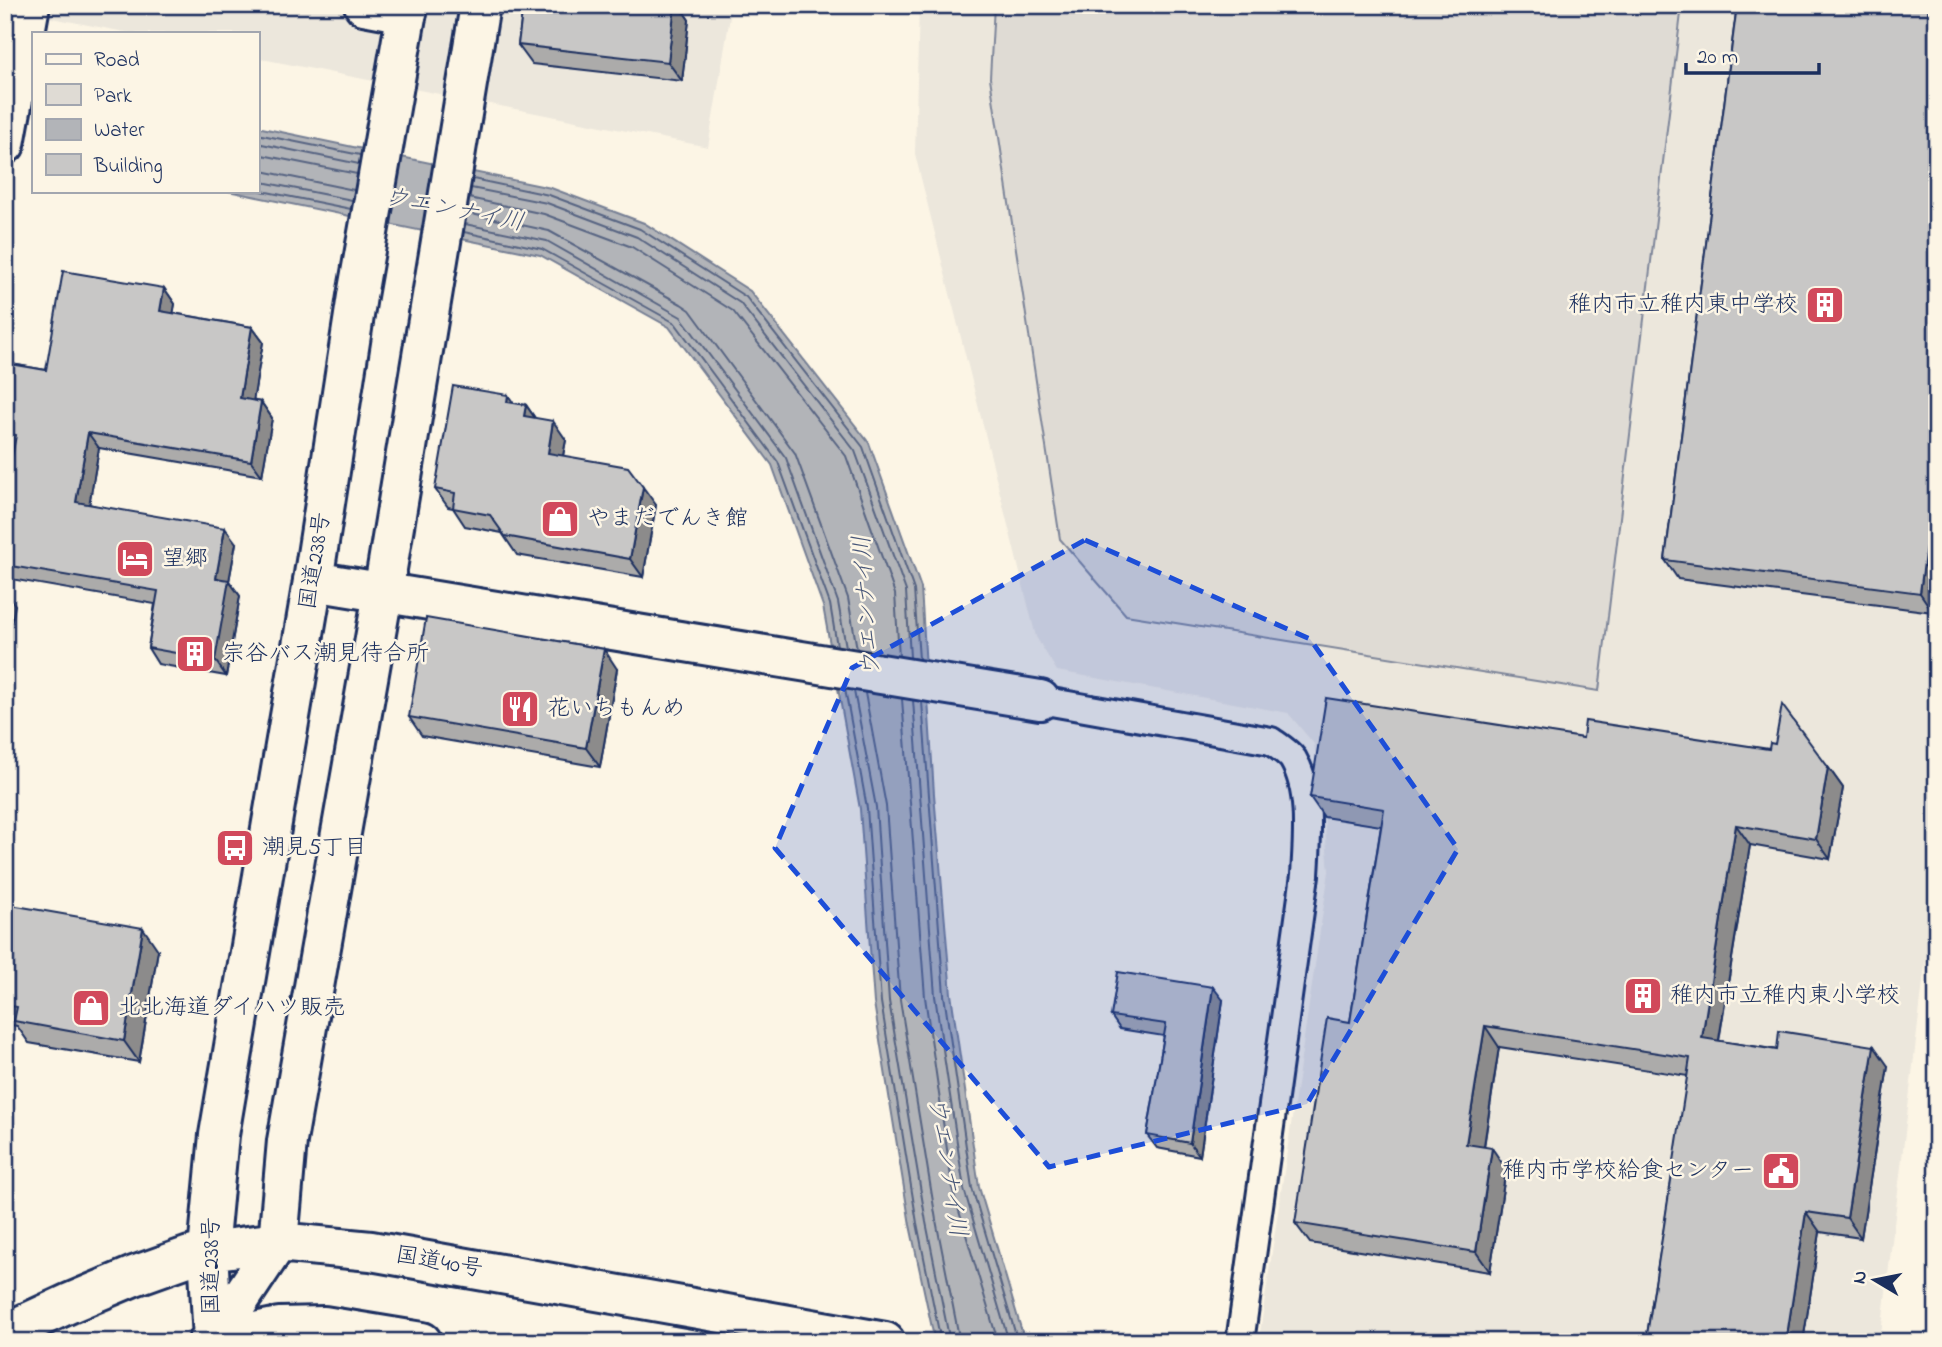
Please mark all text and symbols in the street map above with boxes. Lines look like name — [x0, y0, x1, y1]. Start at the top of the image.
legend — [32, 32, 259, 192]
scale bar — [1686, 32, 1820, 76]
text: 20 m — [1697, 43, 1738, 73]
text: Road — [94, 46, 140, 76]
text: Park — [94, 82, 133, 112]
text: Water — [94, 116, 145, 146]
text: Building — [93, 152, 163, 184]
water label: ウエンナイ川 — [381, 180, 527, 242]
building icon: 稚内市立稚内東中学校 — [1804, 284, 1846, 326]
place label: 稚内市立稚内東中学校 — [1568, 289, 1798, 322]
shop icon: やまだでんき館 — [539, 498, 581, 540]
place label: やまだでんき館 — [587, 503, 748, 536]
street label: 国道238号 — [292, 510, 340, 612]
water label: ウエンナイ川 — [846, 534, 890, 678]
hotel icon: 望郷 — [114, 538, 156, 580]
place label: 望郷 — [162, 543, 208, 576]
building icon: 宗谷バス潮見待合所 — [174, 633, 216, 675]
place label: 宗谷バス潮見待合所 — [222, 638, 429, 671]
restaurant icon: 花いちもんめ — [499, 688, 541, 730]
place label: 花いちもんめ — [547, 693, 685, 726]
bus stop icon: 潮見5丁目 — [214, 827, 256, 869]
place label: 潮見5丁目 — [262, 832, 367, 865]
building icon: 稚内市立稚内東小学校 — [1622, 975, 1664, 1017]
place label: 稚内市立稚内東小学校 — [1670, 980, 1900, 1013]
shop icon: 北北海道ダイハツ販売 — [70, 987, 112, 1029]
place label: 北北海道ダイハツ販売 — [118, 992, 346, 1025]
water label: ウエンナイ川 — [918, 1094, 974, 1240]
public building icon: 稚内市学校給食センター — [1760, 1150, 1802, 1192]
place label: 稚内市学校給食センター — [1502, 1155, 1754, 1188]
street label: 国道238号 — [196, 1217, 229, 1315]
street label: 国道40号 — [393, 1239, 485, 1287]
north arrow — [1840, 1246, 1910, 1316]
text: N — [1846, 1269, 1875, 1286]

